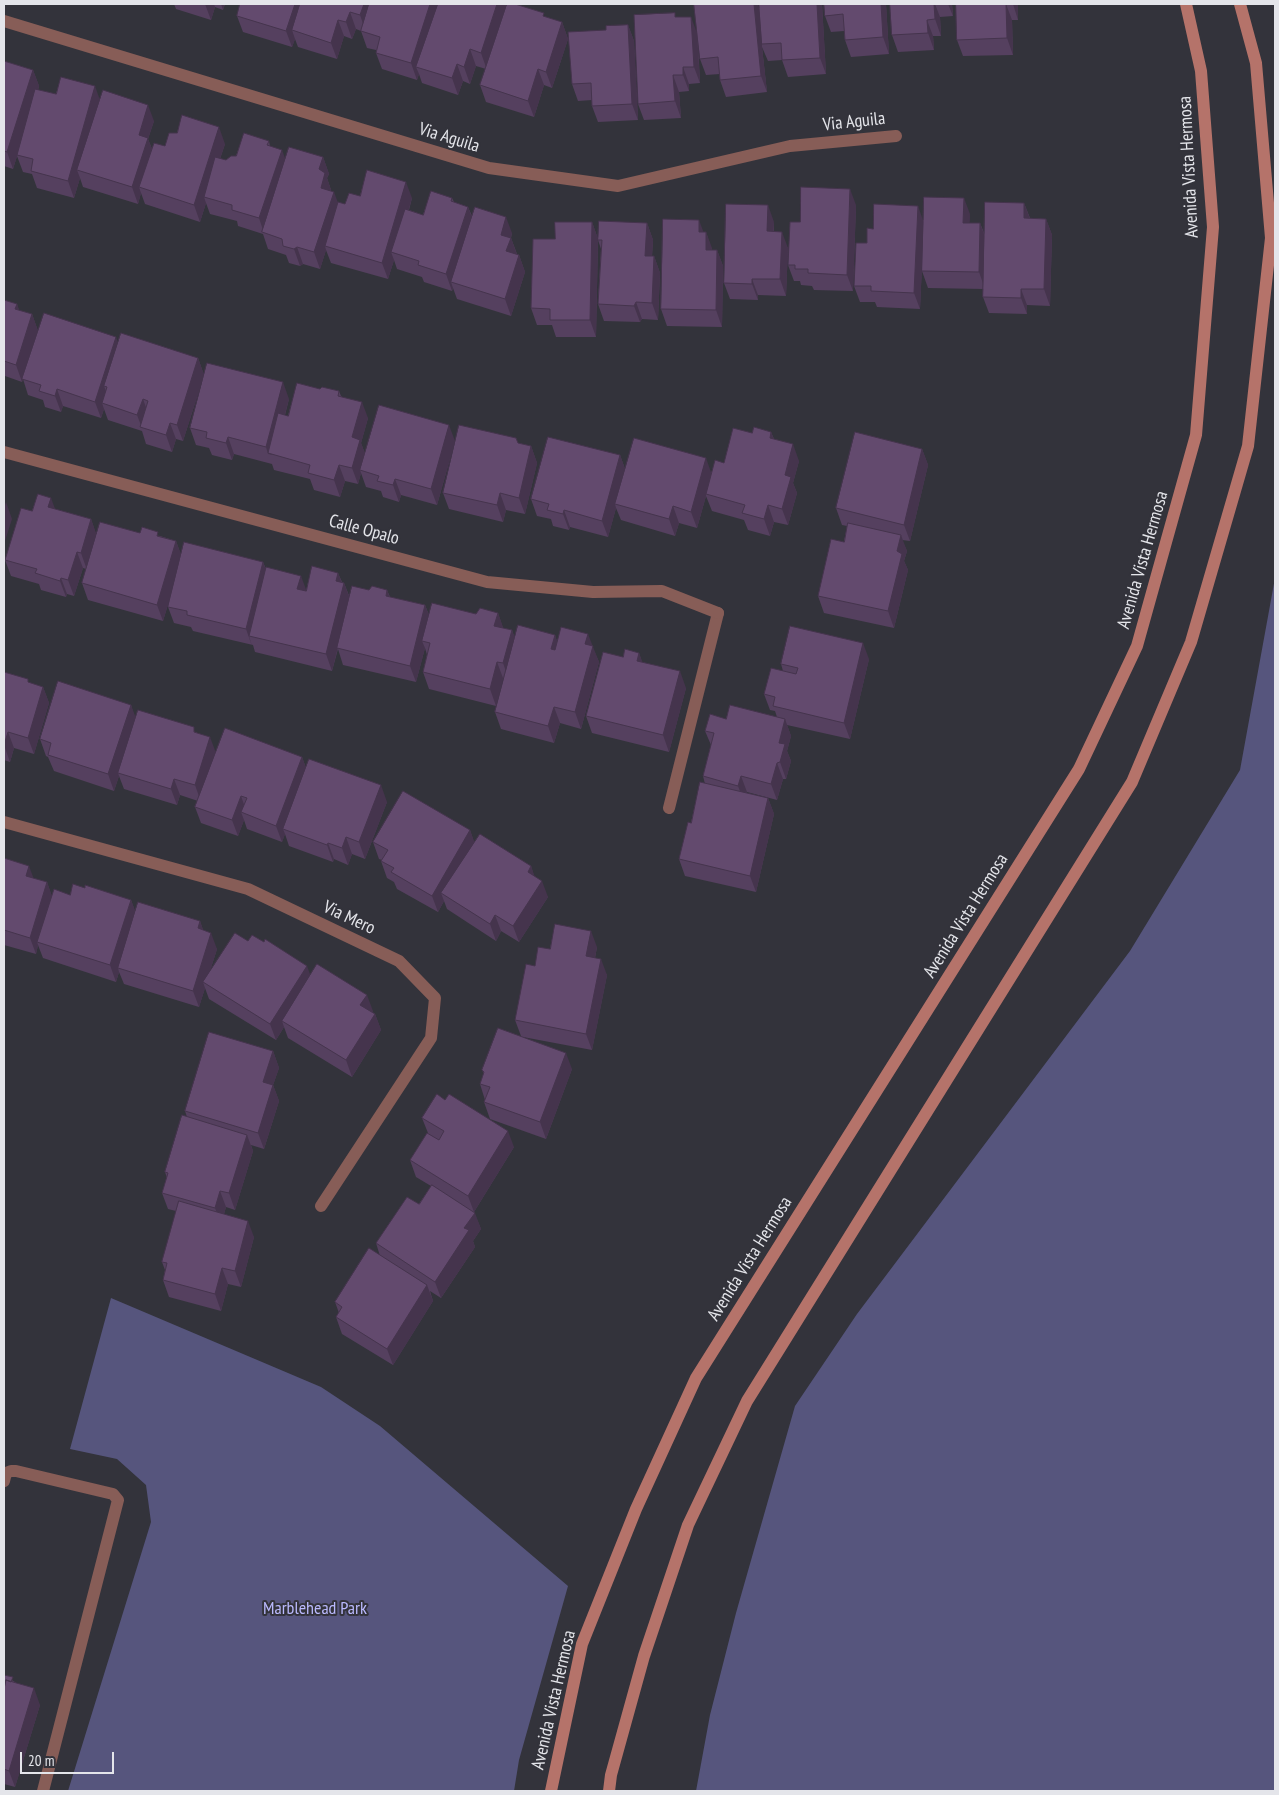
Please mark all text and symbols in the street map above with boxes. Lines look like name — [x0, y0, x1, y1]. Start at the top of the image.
street label: Avenida Vista Hermosa — [1174, 95, 1204, 239]
street label: Via Aguila — [822, 108, 886, 136]
street label: Via Aguila — [416, 119, 482, 157]
street label: Avenida Vista Hermosa — [1113, 489, 1173, 631]
street label: Calle Opalo — [327, 510, 401, 550]
street label: Avenida Vista Hermosa — [919, 850, 1013, 982]
street label: Via Mero — [320, 897, 378, 939]
street label: Avenida Vista Hermosa — [703, 1193, 797, 1325]
park label: Marblehead Park — [263, 1598, 367, 1620]
street label: Avenida Vista Hermosa — [527, 1628, 581, 1772]
scale bar — [22, 1742, 116, 1774]
text: 20 m — [28, 1751, 54, 1770]

